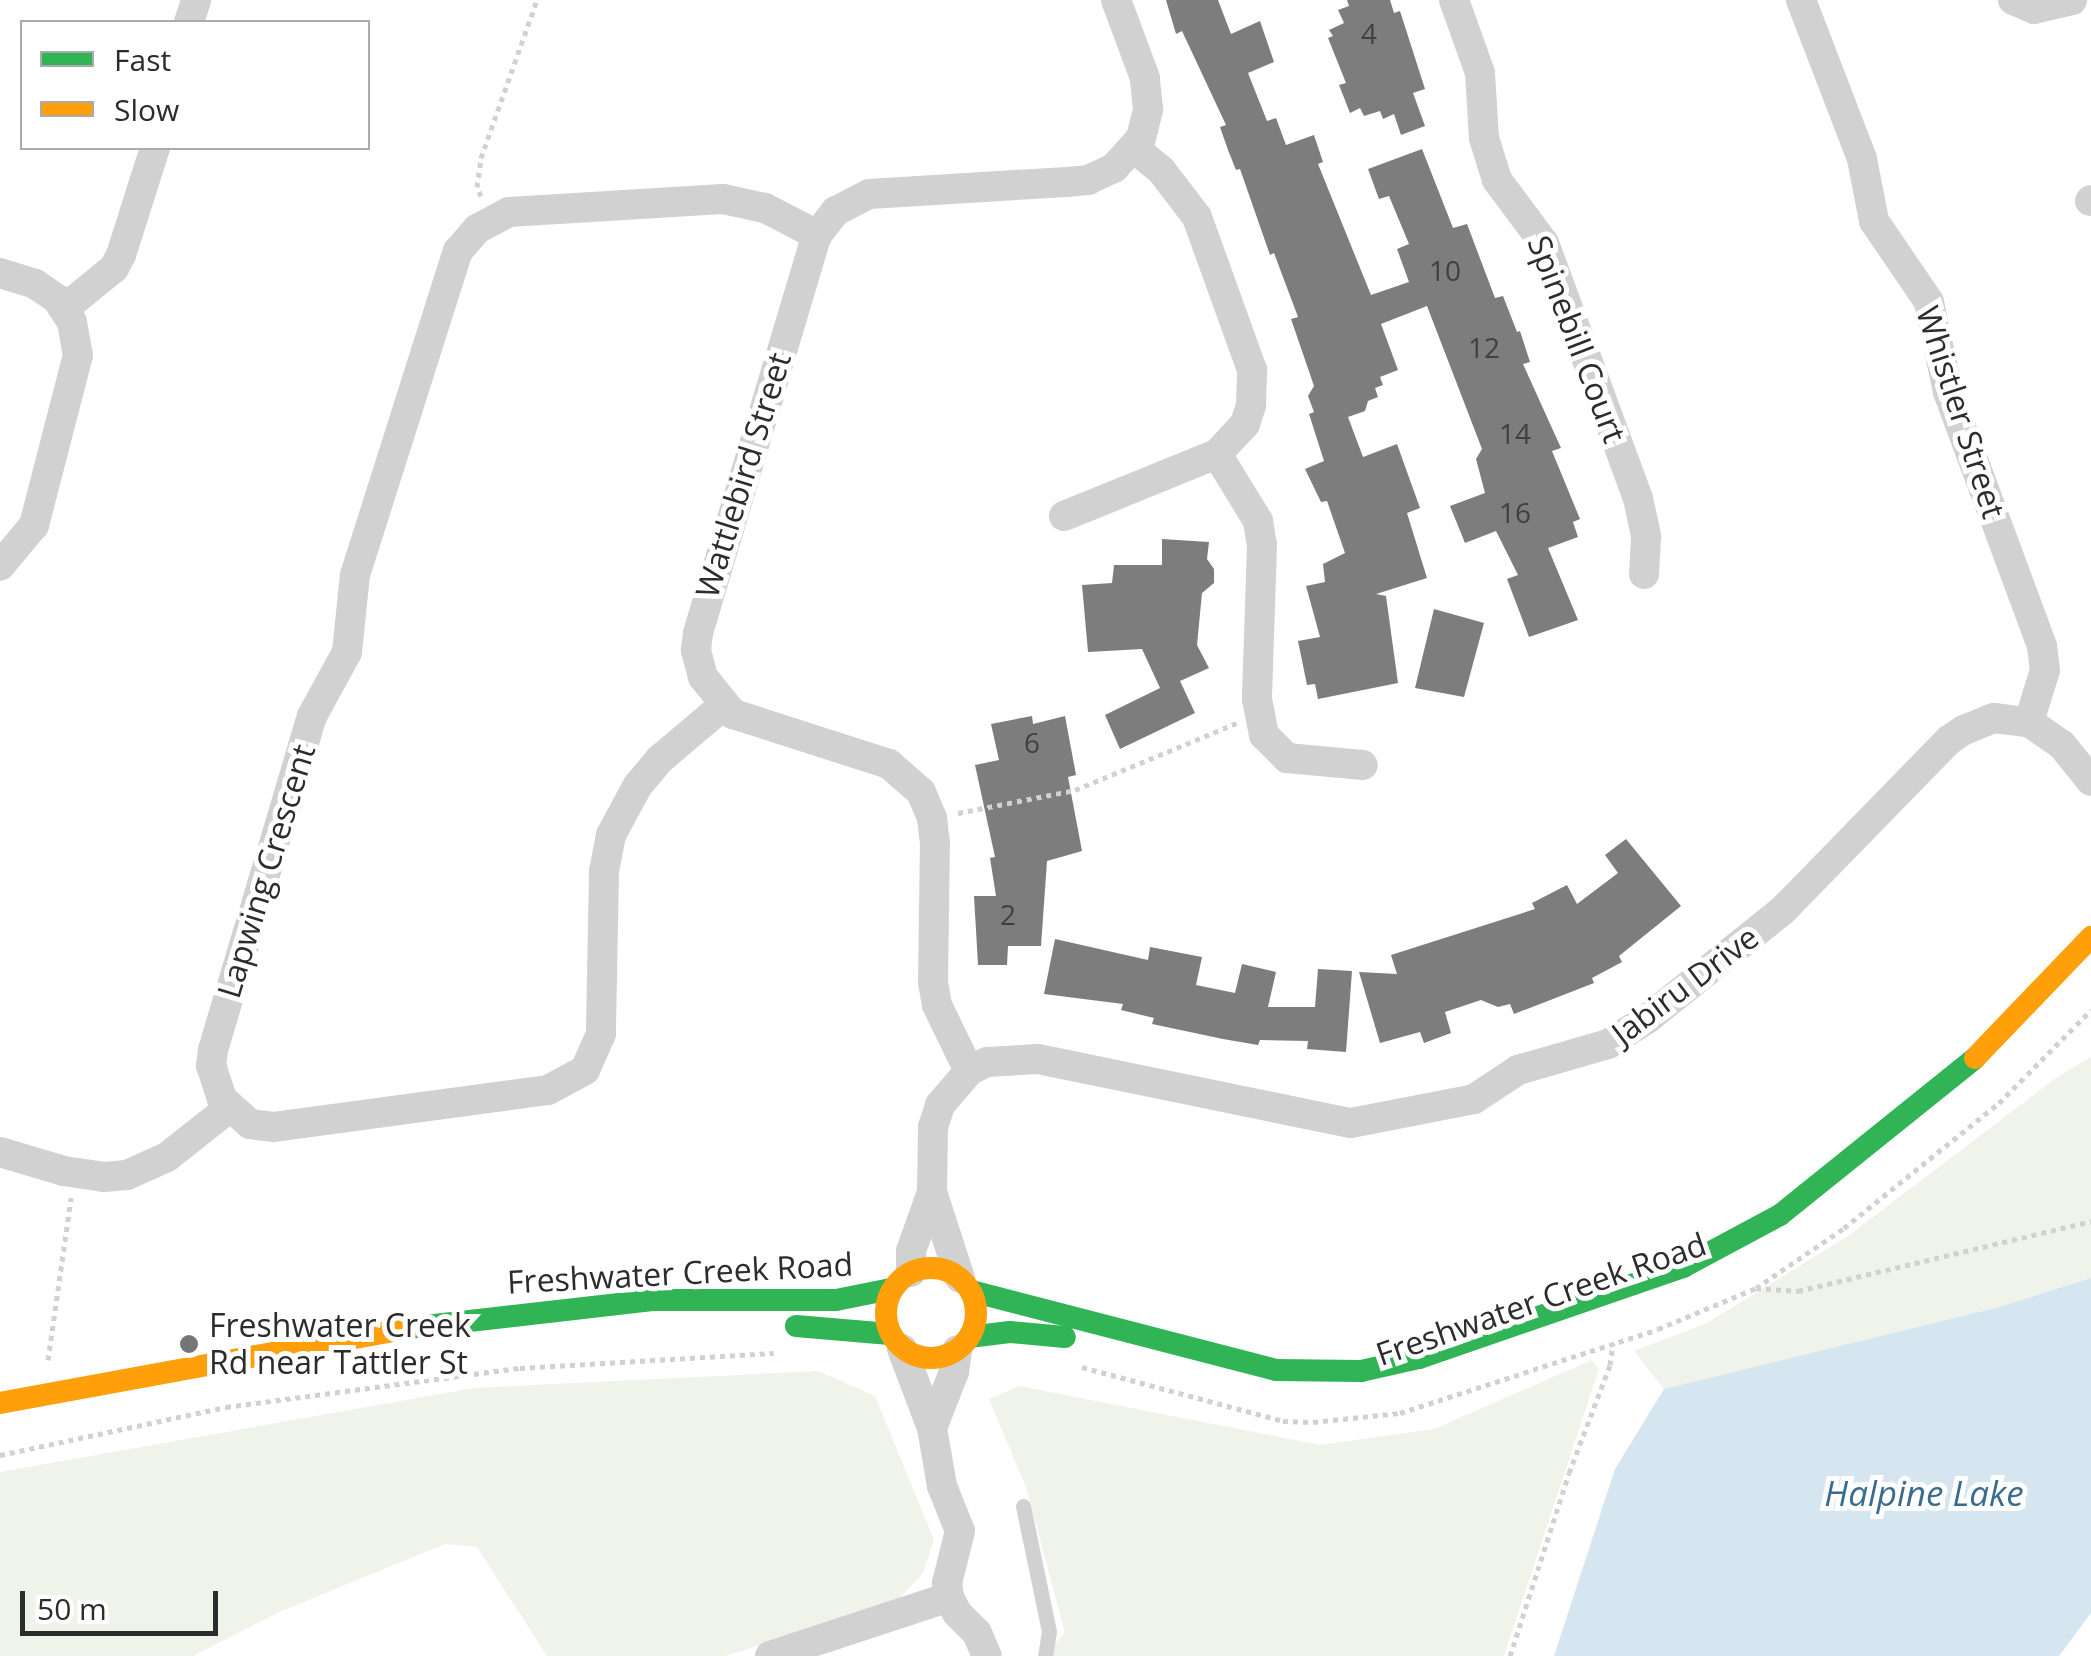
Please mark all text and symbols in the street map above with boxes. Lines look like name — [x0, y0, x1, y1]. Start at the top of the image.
house number: 4 — [1361, 16, 1377, 50]
legend — [20, 20, 370, 150]
text: Fast — [114, 39, 171, 80]
text: Slow — [114, 89, 179, 130]
street label: Spinebill Court — [1520, 230, 1634, 448]
house number: 10 — [1429, 253, 1461, 287]
street label: Whistler Street — [1909, 301, 2013, 523]
house number: 12 — [1468, 330, 1500, 364]
street label: Wattlebird Street — [687, 348, 799, 602]
house number: 14 — [1499, 416, 1531, 450]
house number: 16 — [1499, 495, 1531, 529]
house number: 6 — [1024, 725, 1040, 759]
street label: Lapwing Crescent — [209, 740, 323, 1002]
house number: 2 — [1000, 897, 1016, 931]
street label: Jabiru Drive — [1604, 917, 1766, 1053]
street label: Freshwater Creek Road — [1371, 1224, 1711, 1374]
street label: Freshwater Creek Road — [506, 1245, 854, 1301]
place label: Freshwater Creek Rd near Tattler St — [209, 1307, 471, 1382]
marker: Freshwater Creek Rd near Tattler St — [178, 1333, 200, 1355]
water label: Halpine Lake — [1824, 1472, 2024, 1514]
scale bar — [25, 1571, 222, 1633]
text: 50 m — [37, 1588, 107, 1629]

